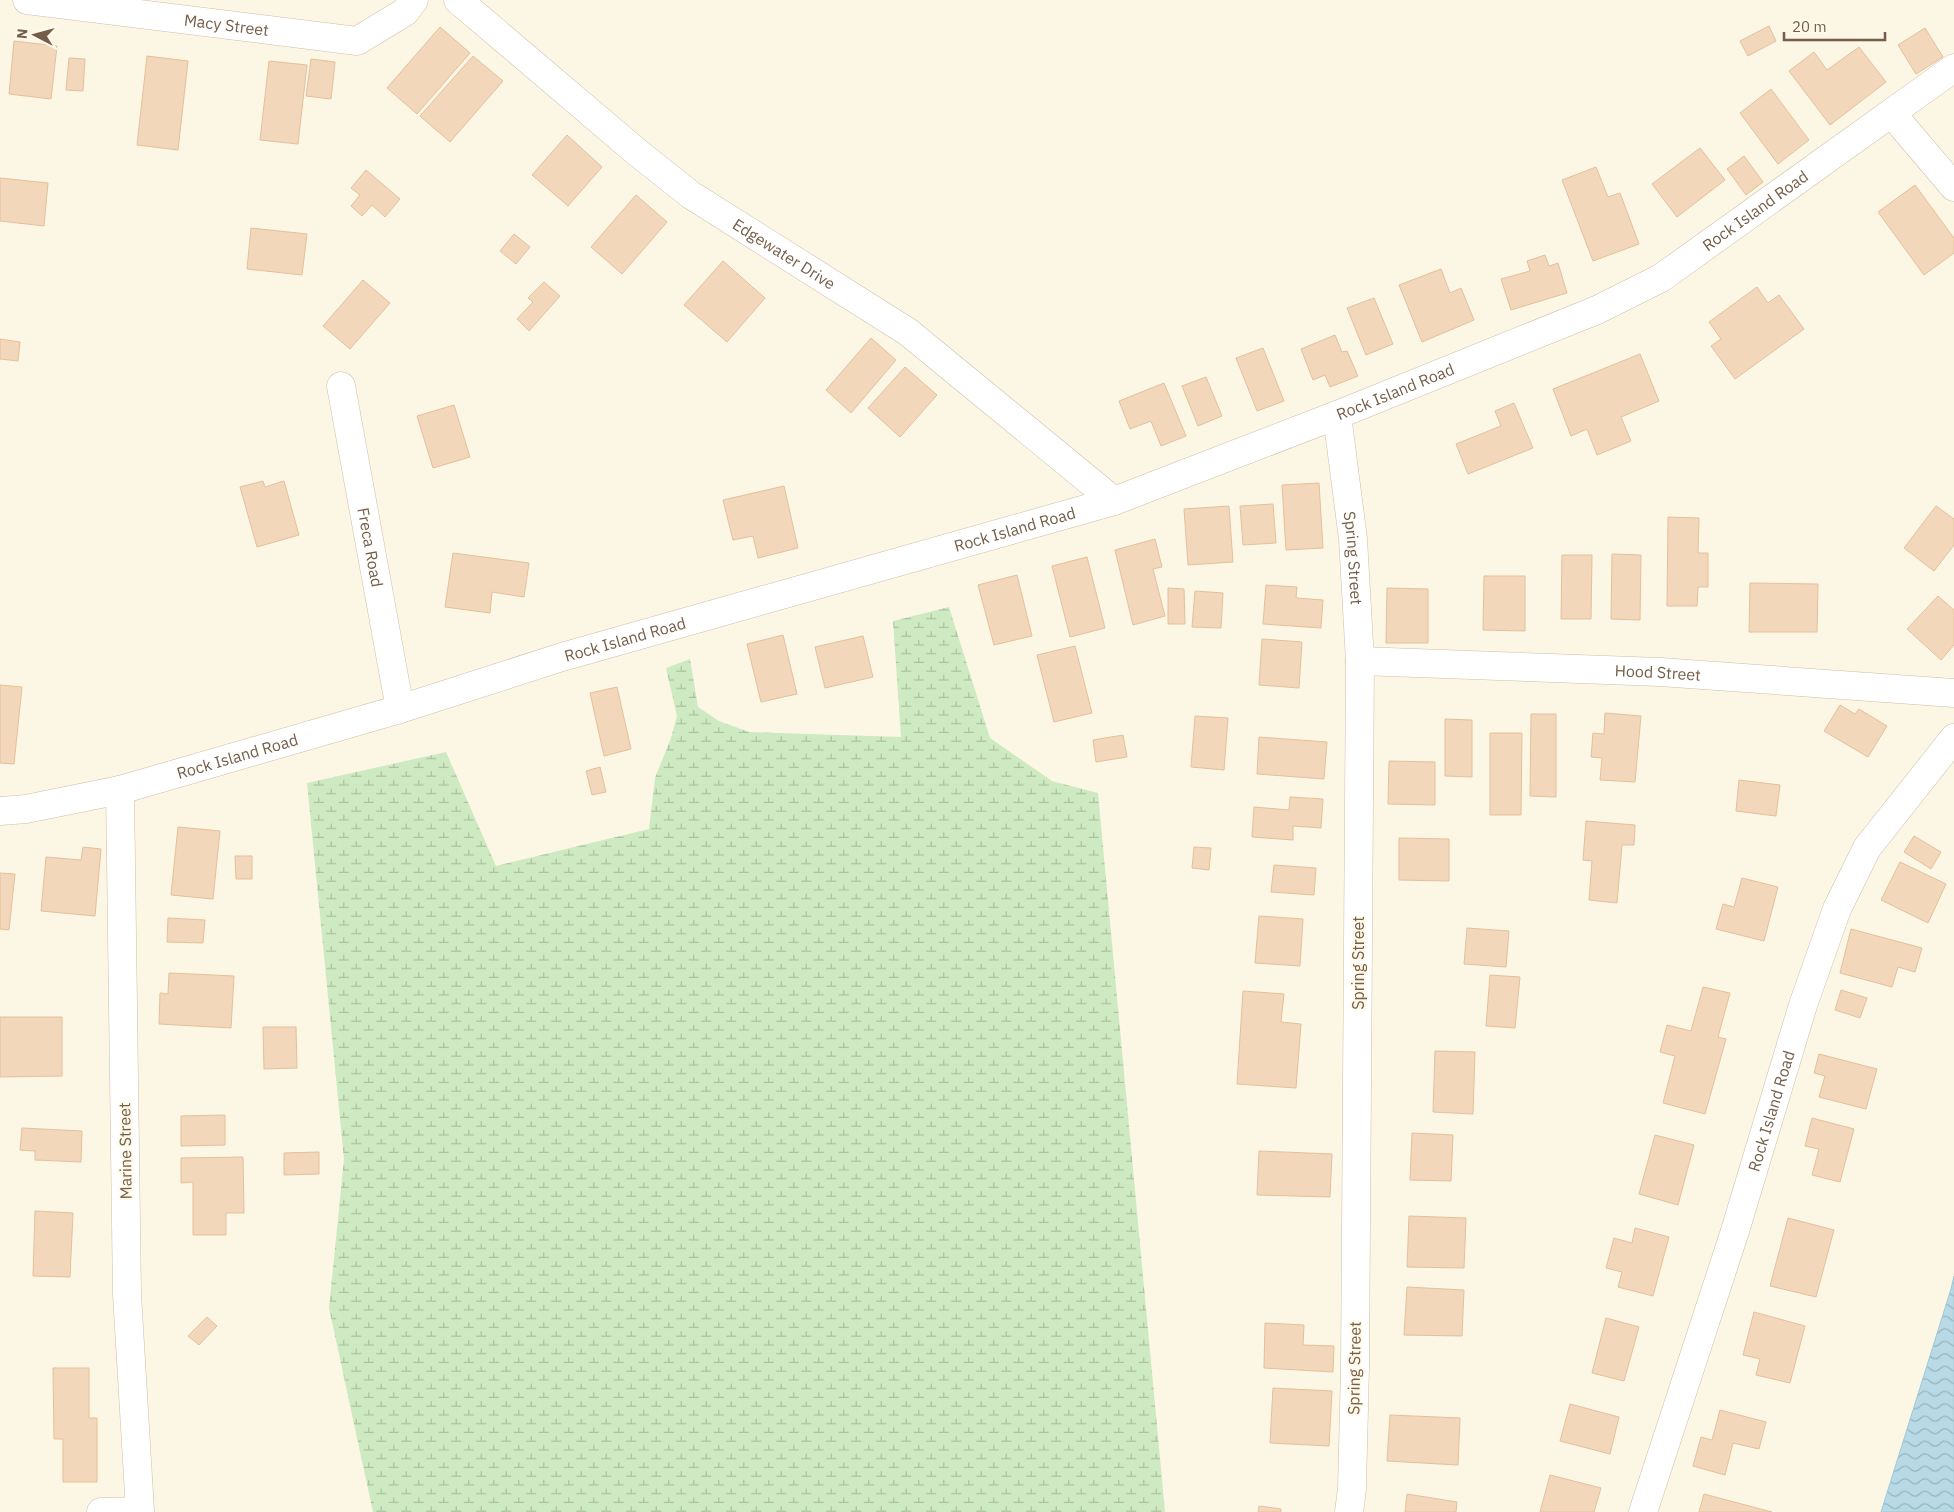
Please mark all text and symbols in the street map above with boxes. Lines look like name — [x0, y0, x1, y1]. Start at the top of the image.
north arrow — [10, 10, 60, 60]
street label: Macy Street — [183, 10, 270, 40]
scale bar — [1784, 10, 1885, 42]
text: 20 m — [1792, 17, 1827, 36]
text: N — [13, 28, 32, 40]
street label: Rock Island Road — [1698, 166, 1812, 255]
street label: Edgewater Drive — [729, 214, 839, 294]
street label: Rock Island Road — [1333, 359, 1457, 424]
street label: Rock Island Road — [952, 502, 1078, 556]
street label: Freca Road — [353, 506, 388, 589]
street label: Spring Street — [1340, 510, 1367, 605]
street label: Rock Island Road — [562, 613, 688, 666]
street label: Hood Street — [1614, 660, 1702, 685]
street label: Rock Island Road — [174, 729, 300, 783]
street label: Spring Street — [1348, 916, 1368, 1010]
street label: Rock Island Road — [1743, 1048, 1799, 1174]
street label: Marine Street — [114, 1102, 136, 1200]
street label: Spring Street — [1343, 1321, 1365, 1415]

